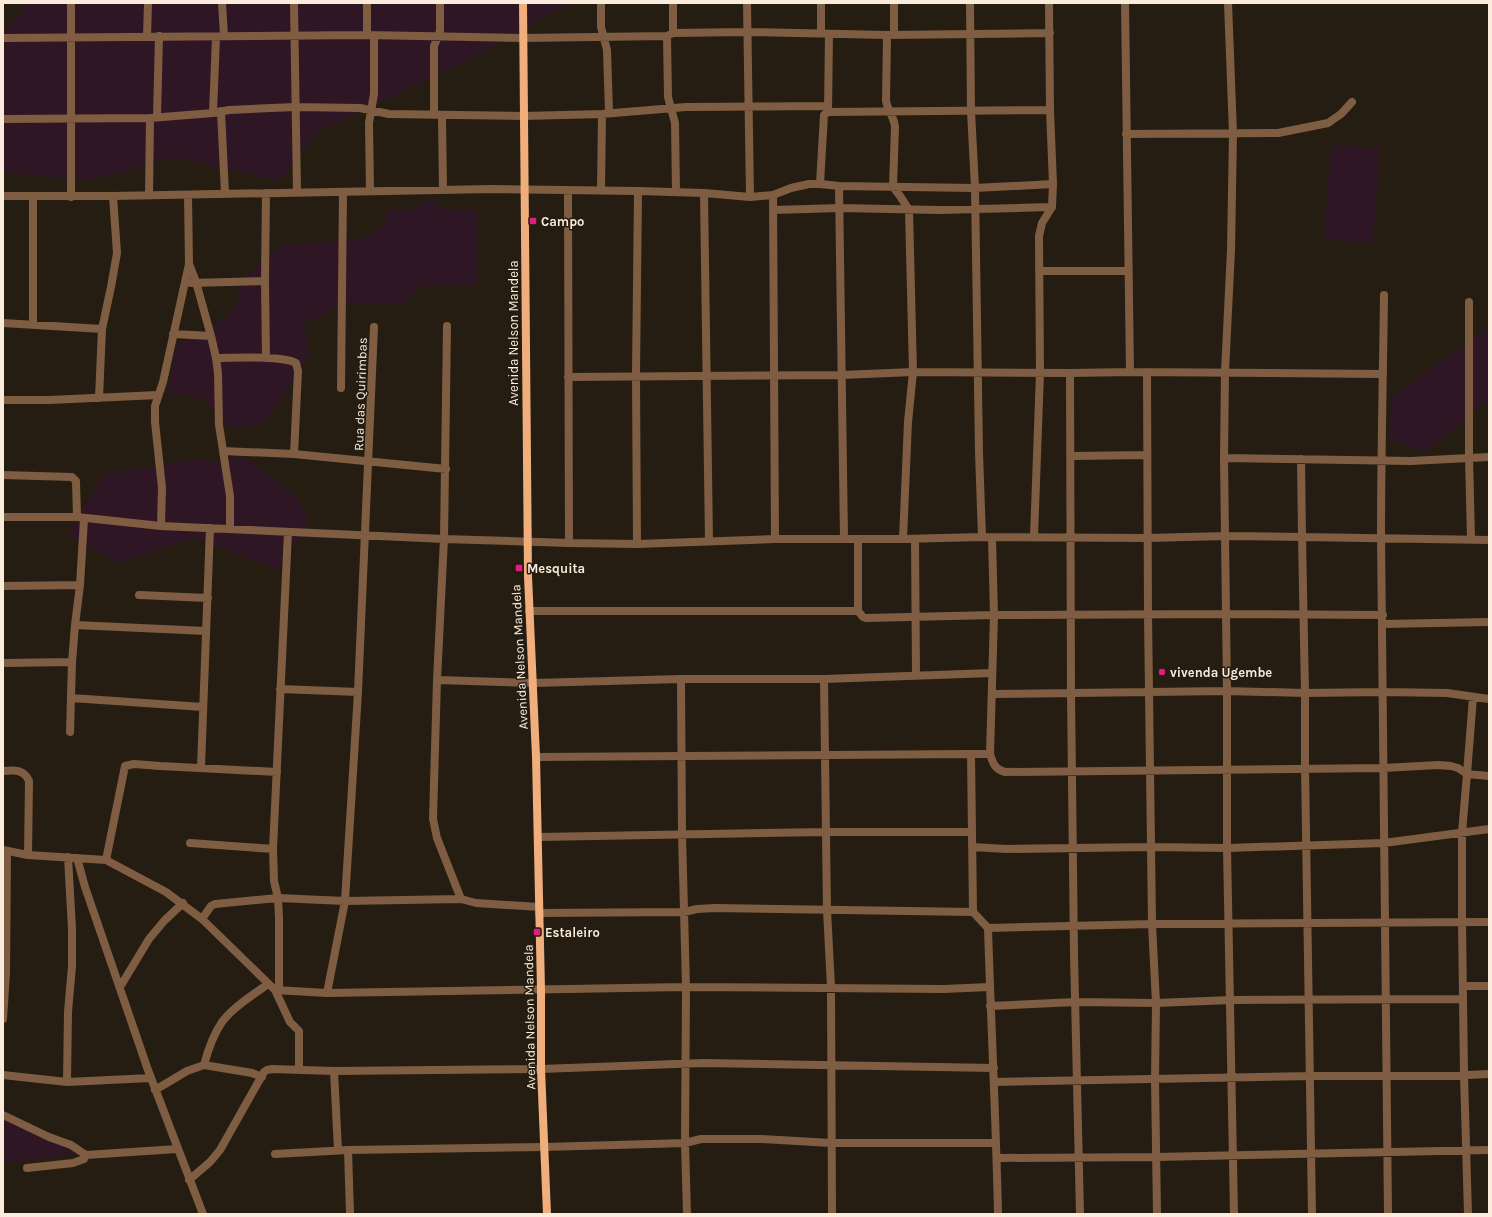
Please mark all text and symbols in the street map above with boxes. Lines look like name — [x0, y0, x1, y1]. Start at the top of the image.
place label: Campo — [541, 214, 584, 229]
marker: Campo — [528, 216, 538, 226]
street label: Avenida Nelson Mandela — [506, 260, 521, 406]
street label: Rua das Quirimbas — [351, 337, 370, 451]
place label: Mesquita — [527, 561, 585, 577]
marker: Mesquita — [514, 563, 524, 573]
street label: Avenida Nelson Mandela — [508, 584, 531, 730]
place label: vivenda Ugembe — [1170, 665, 1272, 680]
marker: vivenda Ugembe — [1157, 667, 1167, 677]
place label: Estaleiro — [545, 925, 600, 940]
marker: Estaleiro — [532, 927, 542, 937]
street label: Avenida Nelson Mandela — [521, 944, 538, 1090]

